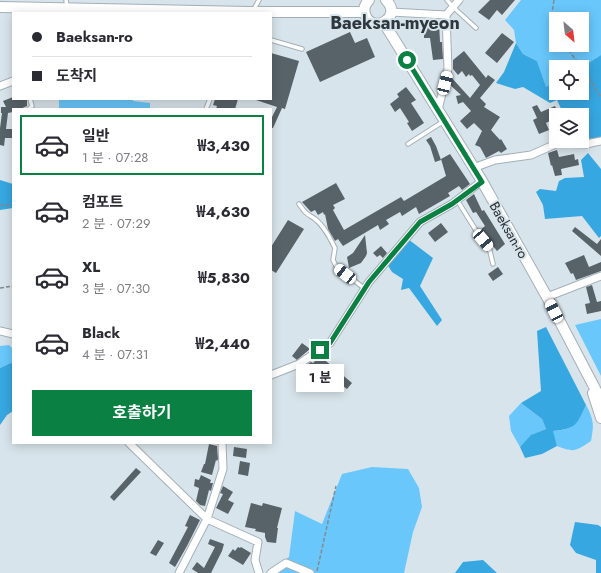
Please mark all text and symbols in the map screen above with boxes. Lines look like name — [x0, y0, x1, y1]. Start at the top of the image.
district label: Baeksan-myeon — [330, 10, 460, 36]
north arrow — [549, 12, 589, 52]
map controls — [549, 12, 589, 148]
text: Baeksan-ro — [56, 26, 133, 48]
route start — [398, 51, 416, 69]
button: locate — [549, 60, 589, 100]
text: 도착지 — [56, 65, 97, 87]
car — [436, 70, 454, 96]
button: layers — [549, 108, 589, 148]
text: 일반 — [82, 125, 110, 147]
icon: car — [34, 127, 70, 163]
text: ₩3,430 — [197, 135, 250, 157]
text: 1 분 · 07:28 — [82, 148, 148, 167]
text: 컴포트 — [82, 191, 123, 213]
icon: car — [34, 193, 70, 229]
street label: Baeksan-ro — [485, 198, 534, 263]
text: ₩4,630 — [197, 201, 250, 223]
text: 2 분 · 07:29 — [82, 214, 150, 233]
car — [471, 227, 495, 253]
text: XL — [82, 256, 100, 278]
icon: car — [34, 259, 70, 295]
car — [332, 262, 358, 286]
text: ₩5,830 — [198, 267, 250, 289]
text: 3 분 · 07:30 — [82, 279, 150, 298]
car — [543, 298, 565, 324]
text: Black — [82, 322, 120, 344]
icon: car — [34, 325, 70, 361]
text: ₩2,440 — [196, 333, 250, 355]
route end — [311, 341, 329, 359]
text: 4 분 · 07:31 — [82, 345, 149, 364]
callout: 1 분 — [296, 364, 344, 392]
text: 1 분 — [309, 368, 331, 387]
button: 호출하기 — [32, 390, 252, 436]

